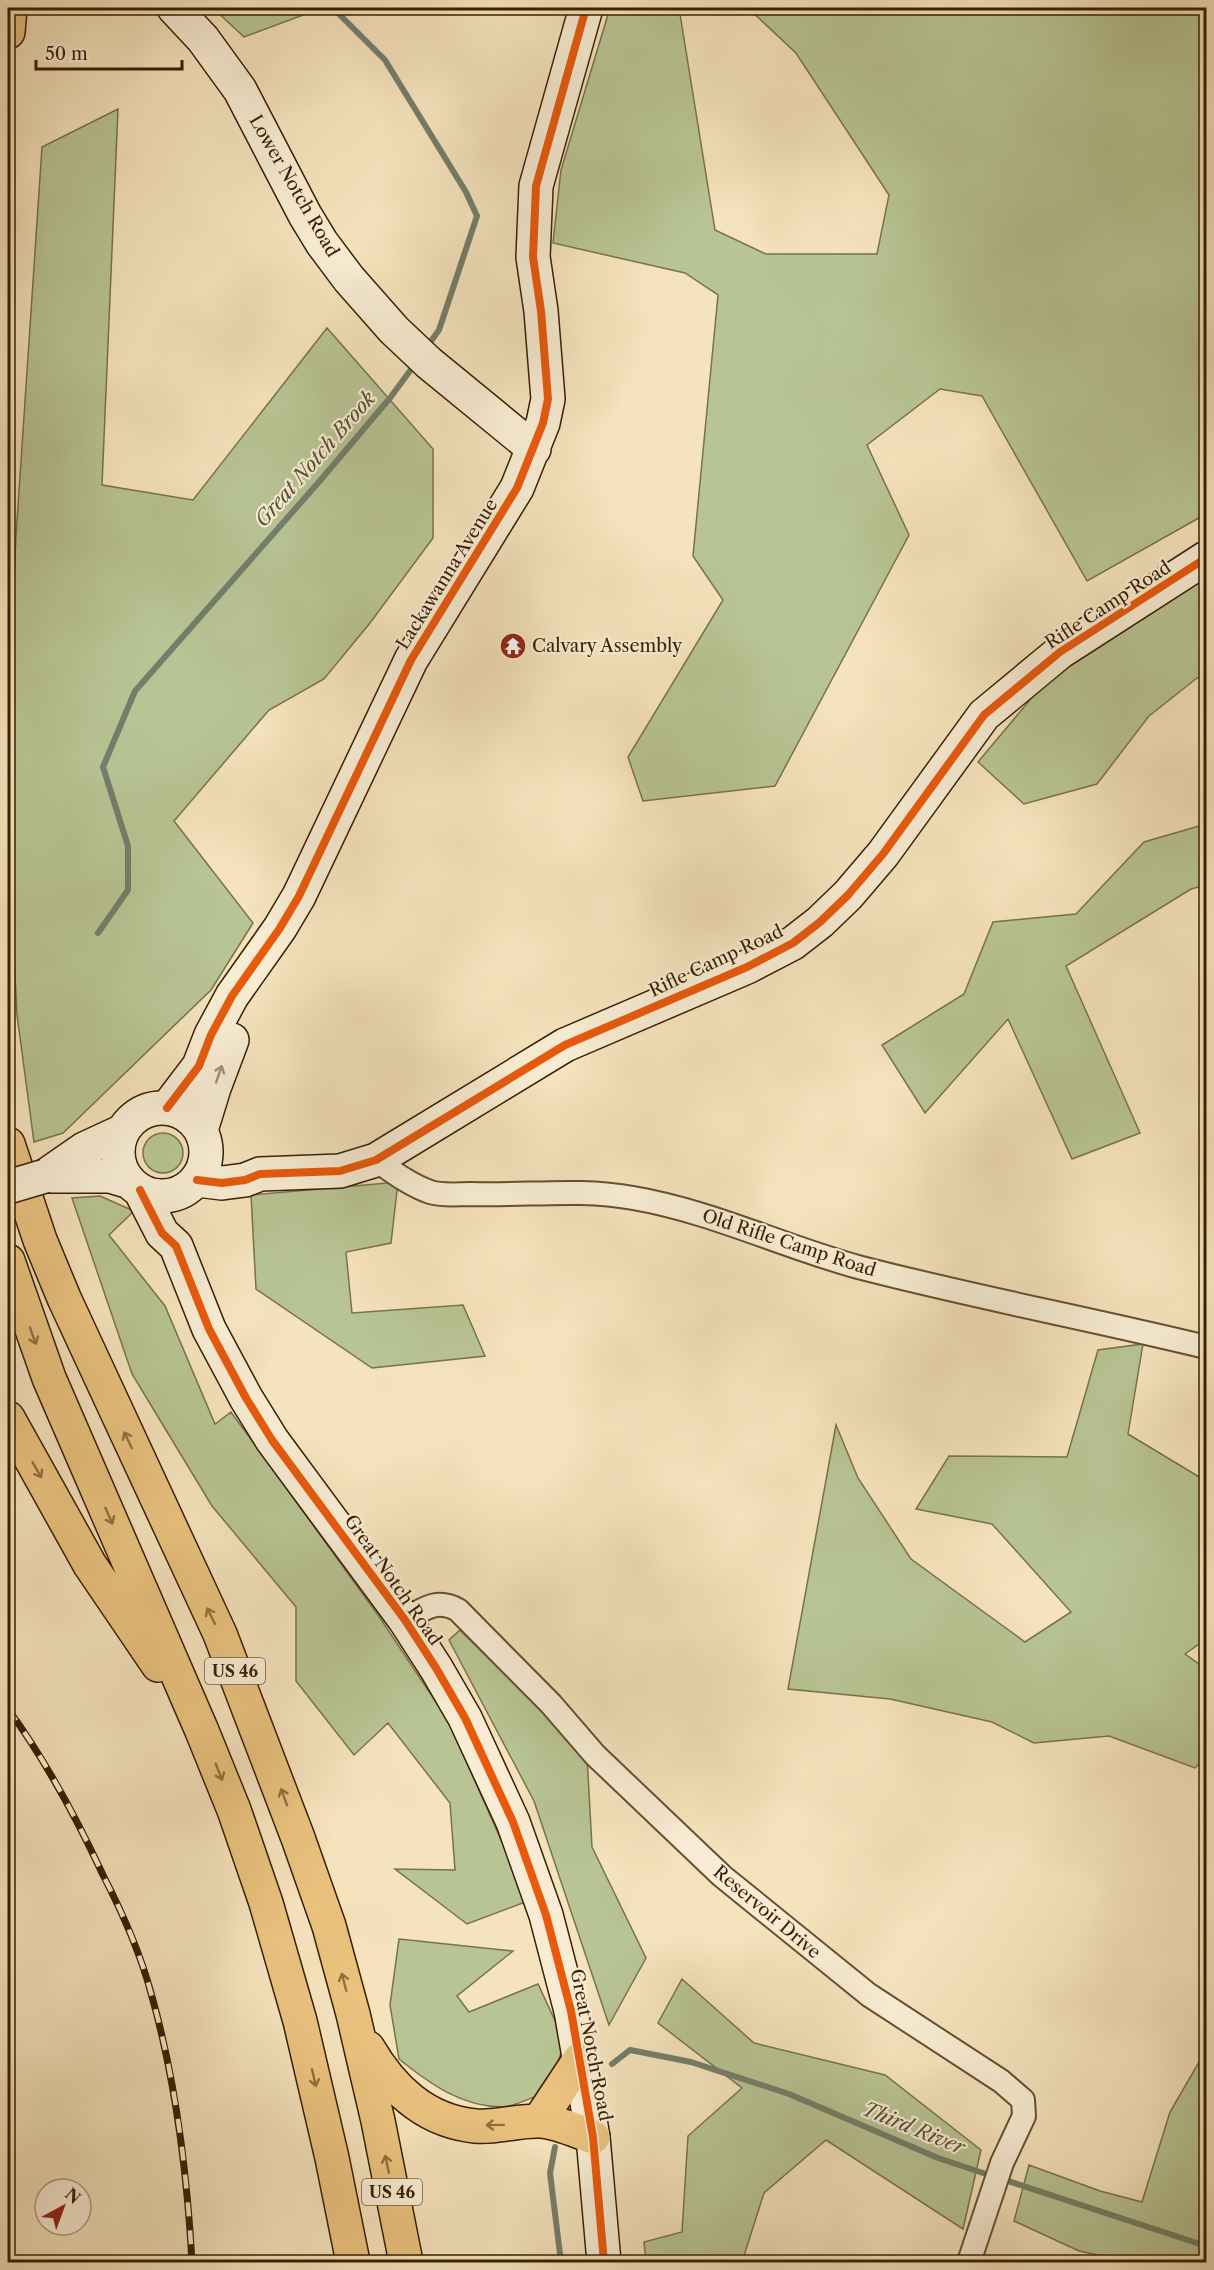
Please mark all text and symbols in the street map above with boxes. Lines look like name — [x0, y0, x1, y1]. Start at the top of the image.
scale bar — [36, 33, 182, 71]
text: 50 m — [45, 43, 88, 65]
street label: Lower Notch Road — [244, 111, 344, 261]
water label: Great Notch Brook — [250, 386, 381, 532]
street label: Lackawanna Avenue — [392, 495, 502, 653]
street label: Rifle Camp Road — [1041, 556, 1175, 654]
temple icon: Calvary Assembly — [498, 631, 528, 661]
place label: Calvary Assembly — [532, 635, 683, 657]
street label: Rifle Camp Road — [645, 920, 787, 1002]
one-way arrow — [214, 1065, 225, 1084]
street label: Old Rifle Camp Road — [699, 1205, 879, 1281]
one-way arrow — [29, 1326, 40, 1345]
one-way arrow — [122, 1431, 134, 1449]
one-way arrow — [32, 1460, 43, 1478]
one-way arrow — [104, 1506, 116, 1524]
street label: Great Notch Road — [340, 1510, 446, 1650]
one-way arrow — [205, 1608, 217, 1626]
road number: US 46 — [205, 1658, 265, 1684]
one-way arrow — [214, 1762, 225, 1781]
one-way arrow — [277, 1788, 288, 1807]
street label: Reservoir Drive — [709, 1861, 825, 1963]
street label: Great Notch Road — [565, 1967, 617, 2123]
one-way arrow — [338, 1973, 350, 1992]
one-way arrow — [308, 2068, 320, 2087]
water label: Third River — [859, 2097, 970, 2160]
one-way arrow — [486, 2120, 506, 2131]
one-way arrow — [380, 2155, 392, 2174]
north arrow — [33, 2177, 93, 2237]
road number: US 46 — [362, 2179, 422, 2205]
text: N — [61, 2184, 85, 2208]

